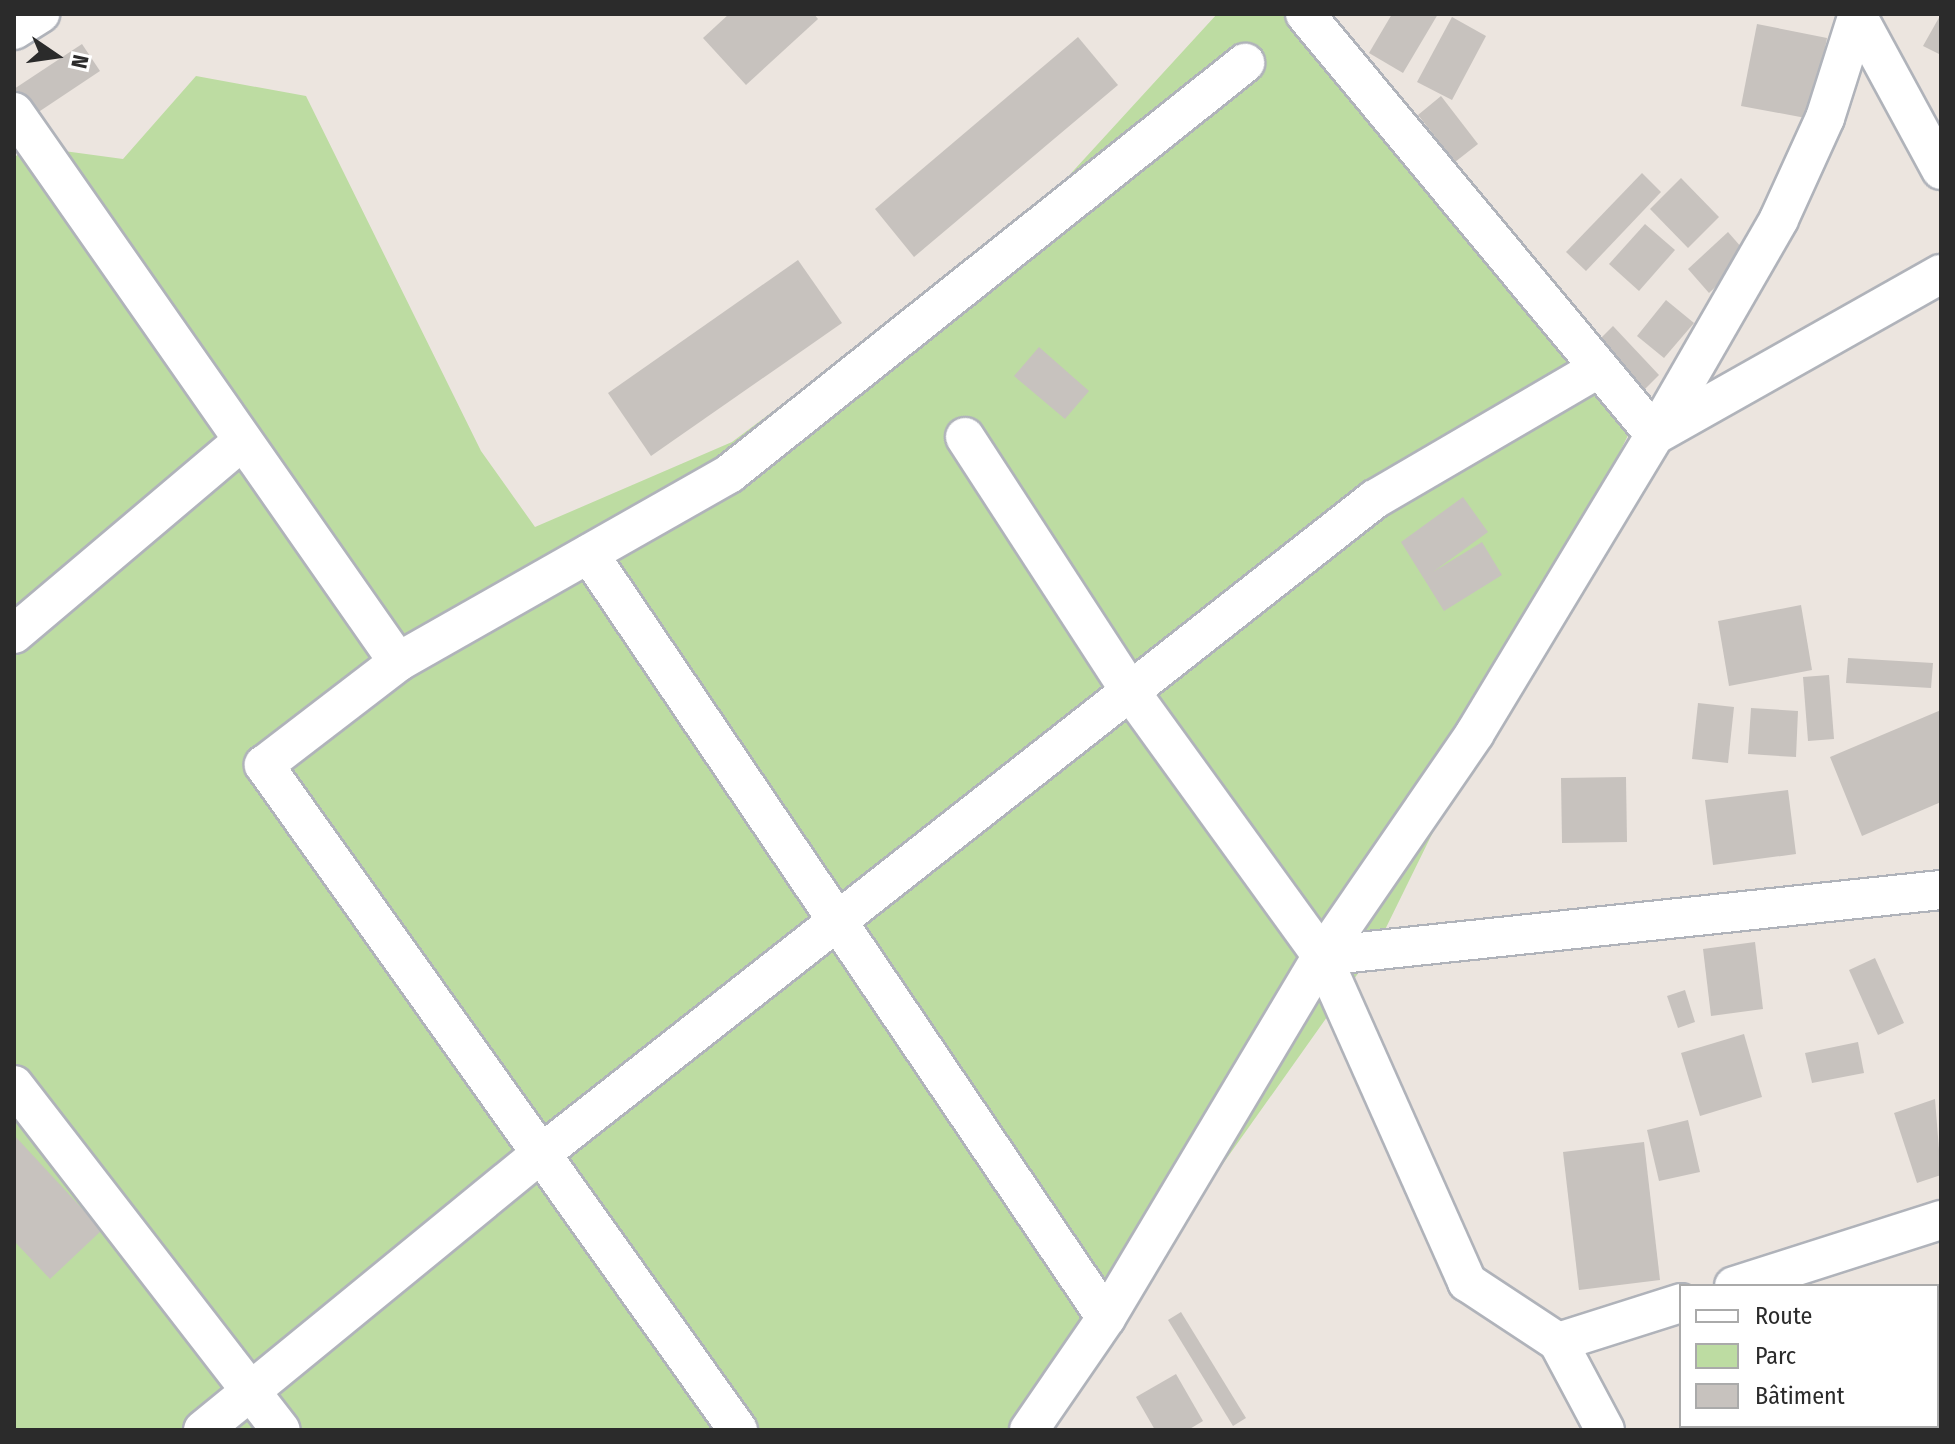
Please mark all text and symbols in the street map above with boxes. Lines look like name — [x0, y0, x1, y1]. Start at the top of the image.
north arrow — [16, 16, 96, 96]
text: N — [65, 52, 95, 71]
legend — [1679, 1284, 1939, 1428]
text: Route — [1755, 1302, 1812, 1330]
text: Parc — [1755, 1342, 1796, 1370]
text: Bâtiment — [1755, 1382, 1845, 1410]

